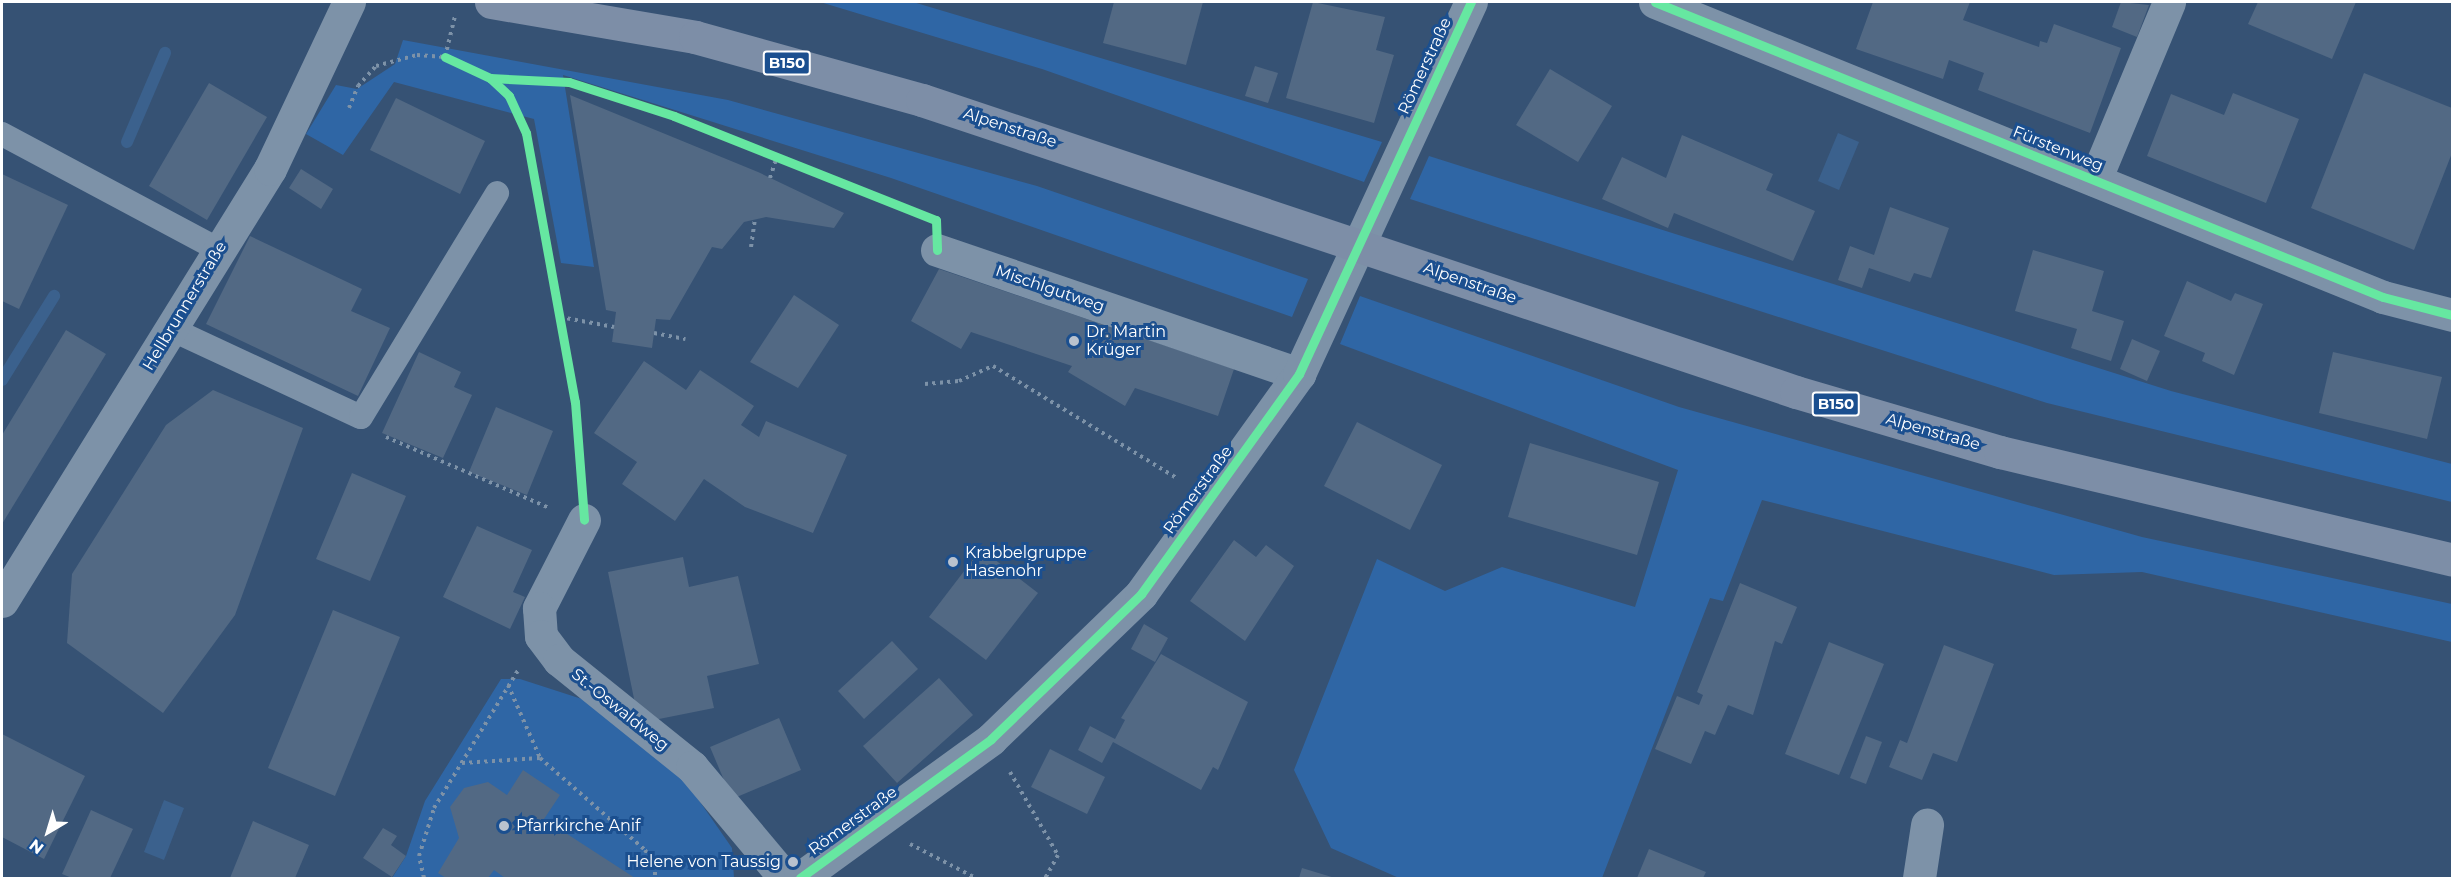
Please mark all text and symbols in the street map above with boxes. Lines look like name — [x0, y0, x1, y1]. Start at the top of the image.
street label: Römerstraße — [1394, 15, 1456, 117]
road number: B150 — [762, 51, 812, 75]
street label: Alpenstraße — [961, 104, 1059, 152]
street label: Fürstenweg — [2010, 122, 2106, 176]
street label: Hellbrunnerstraße — [139, 238, 231, 374]
street label: Alpenstraße — [1421, 258, 1519, 308]
street label: Mischlgutweg — [993, 261, 1107, 317]
place label: Dr. Martin Krüger — [1086, 322, 1166, 360]
marker: Dr. Martin Krüger — [1067, 334, 1081, 348]
road number: B150 — [1810, 392, 1862, 416]
street label: Alpenstraße — [1884, 409, 1982, 455]
street label: Römerstraße — [1160, 442, 1236, 538]
place label: Krabbelgruppe Hasenohr — [965, 543, 1087, 581]
marker: Krabbelgruppe Hasenohr — [946, 555, 960, 569]
street label: St.-Oswaldweg — [567, 665, 673, 755]
street label: Römerstraße — [805, 783, 901, 859]
north arrow — [18, 802, 78, 862]
place label: Pfarrkirche Anif — [516, 816, 640, 836]
marker: Pfarrkirche Anif — [497, 819, 511, 833]
text: N — [26, 835, 48, 858]
place label: Helene von Taussig — [626, 852, 781, 872]
marker: Helene von Taussig — [786, 855, 800, 869]

